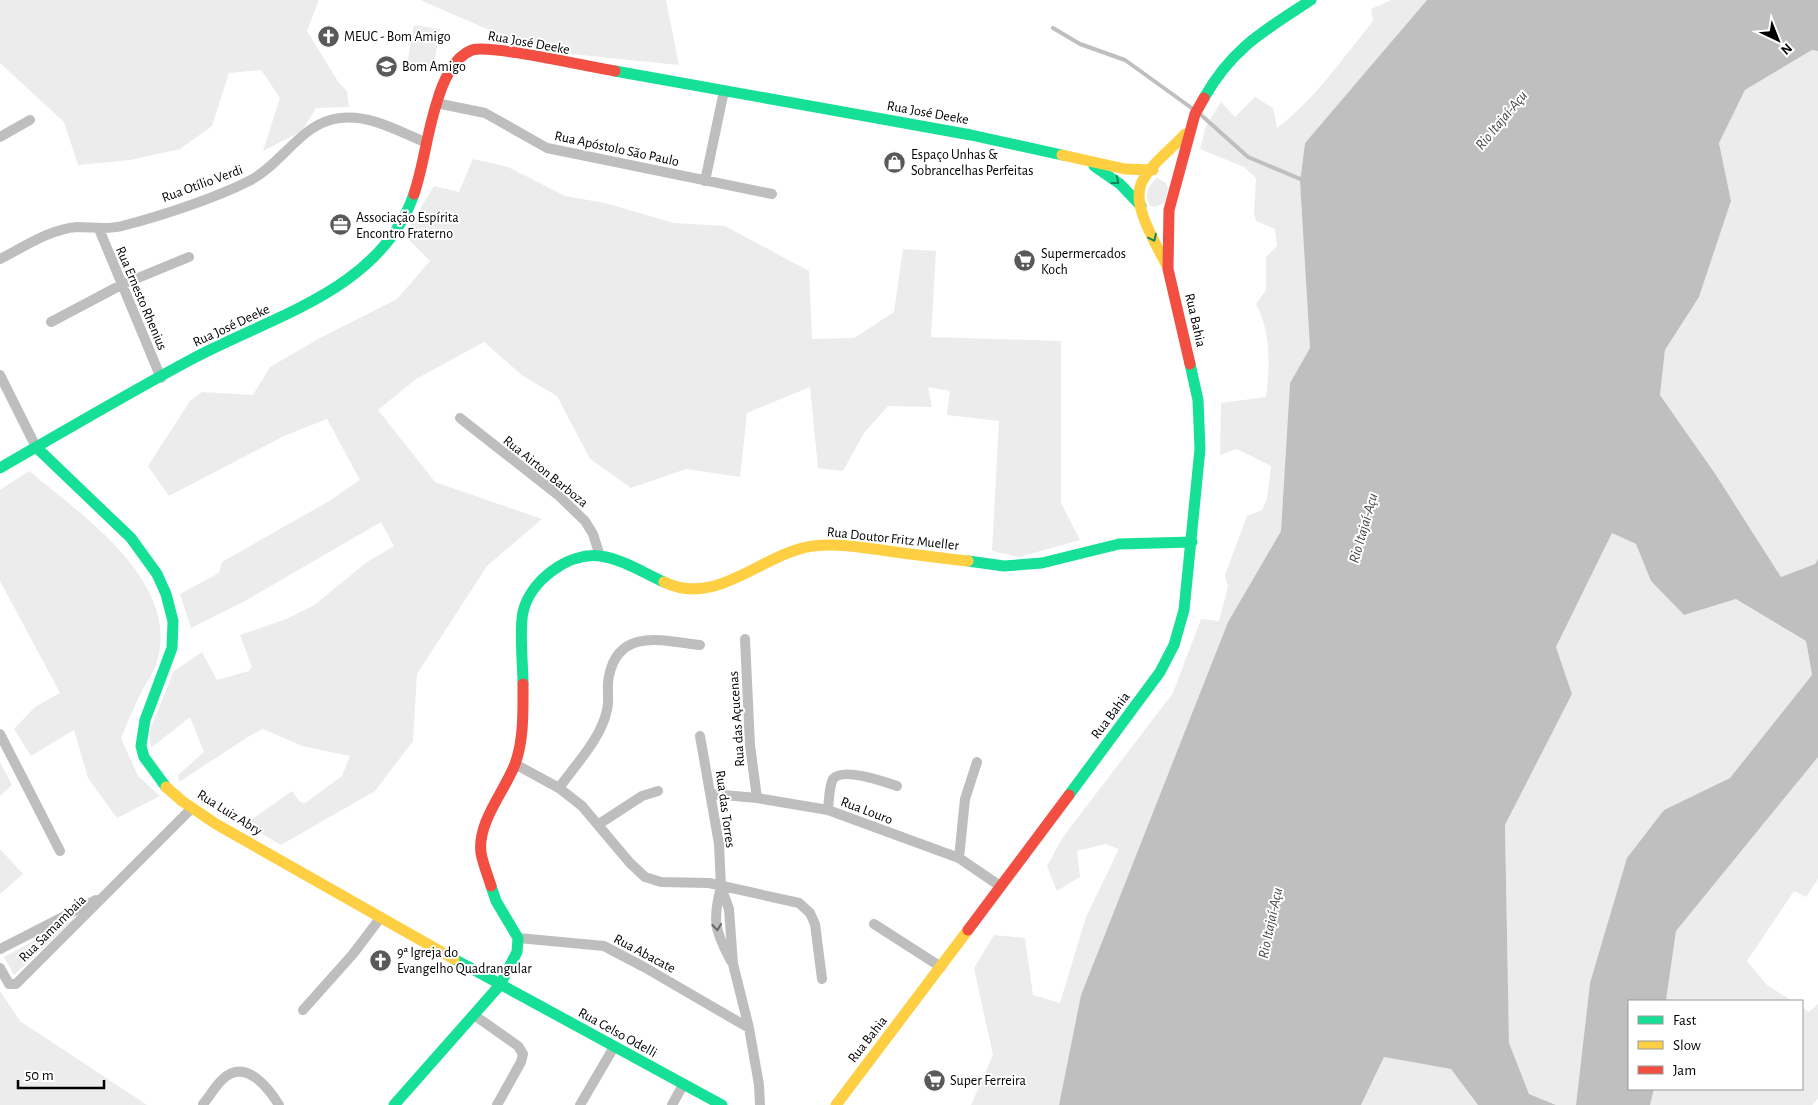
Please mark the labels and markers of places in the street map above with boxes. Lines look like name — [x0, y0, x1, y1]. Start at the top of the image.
church icon: MEUC - Bom Amigo — [316, 24, 340, 48]
place label: MEUC - Bom Amigo — [344, 30, 451, 44]
school or university icon: Bom Amigo — [374, 54, 398, 78]
place label: Bom Amigo — [402, 60, 466, 74]
place label: Espaço Unhas & Sobrancelhas Perfeitas — [911, 148, 1033, 178]
shop icon: Espaço Unhas & Sobrancelhas Perfeitas — [883, 150, 907, 174]
place label: Associação Espírita Encontro Fraterno — [356, 211, 459, 241]
office icon: Associação Espírita Encontro Fraterno — [328, 213, 352, 237]
place label: Supermercados Koch — [1041, 247, 1126, 277]
supermarket icon: Supermercados Koch — [1013, 249, 1037, 273]
place label: 9ª Igreja do Evangelho Quadrangular — [397, 946, 532, 976]
church icon: 9ª Igreja do Evangelho Quadrangular — [369, 948, 393, 972]
supermarket icon: Super Ferreira — [922, 1068, 946, 1092]
place label: Super Ferreira — [950, 1074, 1026, 1088]

